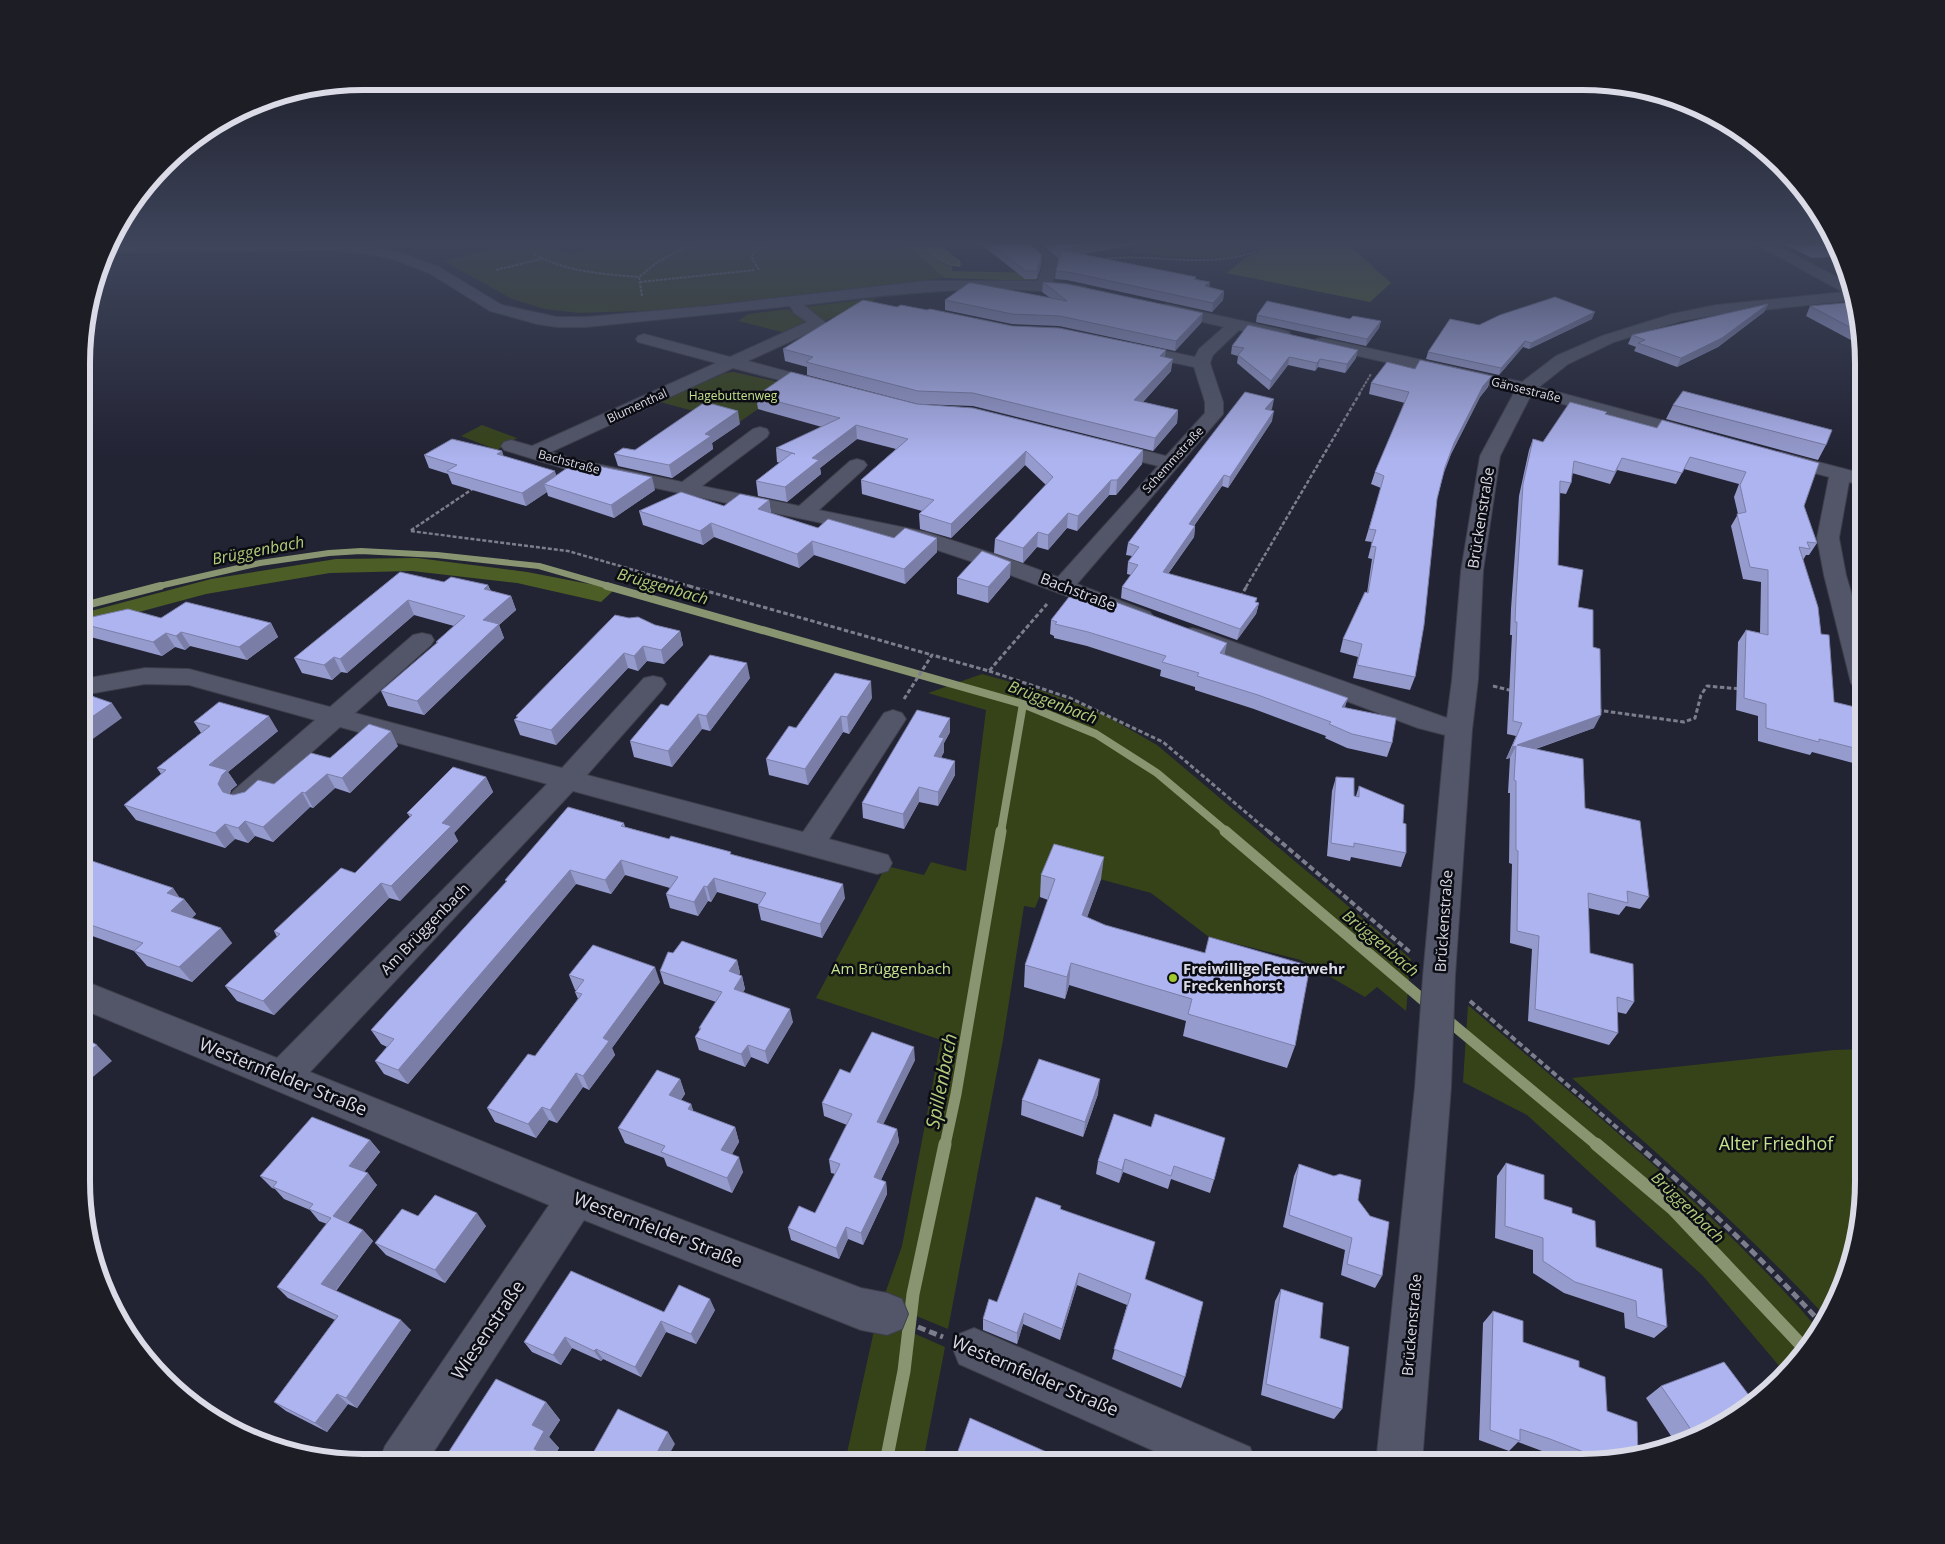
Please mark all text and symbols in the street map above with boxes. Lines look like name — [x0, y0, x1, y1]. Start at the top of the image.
street label: Gänsestraße — [1490, 373, 1563, 406]
street label: Blumenthal — [604, 384, 670, 427]
park label: Hagebuttenweg — [689, 387, 778, 404]
street label: Schemmstraße — [1138, 422, 1207, 497]
street label: Bachstraße — [536, 445, 602, 478]
street label: Brückenstraße — [1462, 466, 1498, 570]
water label: Brüggenbach — [210, 530, 306, 570]
water label: Brüggenbach — [615, 563, 711, 609]
street label: Bachstraße — [1038, 568, 1119, 615]
water label: Brüggenbach — [1005, 675, 1101, 729]
street label: Brückenstraße — [1429, 869, 1457, 973]
street label: Am Brüggenbach — [375, 878, 473, 978]
water label: Brüggenbach — [1338, 904, 1424, 982]
park label: Am Brüggenbach — [831, 958, 951, 978]
place label: Freiwillige Feuerwehr Freckenhorst — [1183, 958, 1345, 995]
marker: Freiwillige Feuerwehr Freckenhorst — [1167, 972, 1179, 984]
street label: Westernfelder Straße — [196, 1031, 371, 1121]
water label: Spillenbach — [919, 1031, 963, 1131]
park label: Alter Friedhof — [1719, 1131, 1834, 1155]
water label: Brüggenbach — [1647, 1167, 1729, 1247]
street label: Westernfelder Straße — [570, 1186, 746, 1272]
street label: Brückenstraße — [1397, 1273, 1425, 1377]
street label: Wiesenstraße — [445, 1275, 529, 1384]
street label: Westernfelder Straße — [948, 1329, 1122, 1421]

